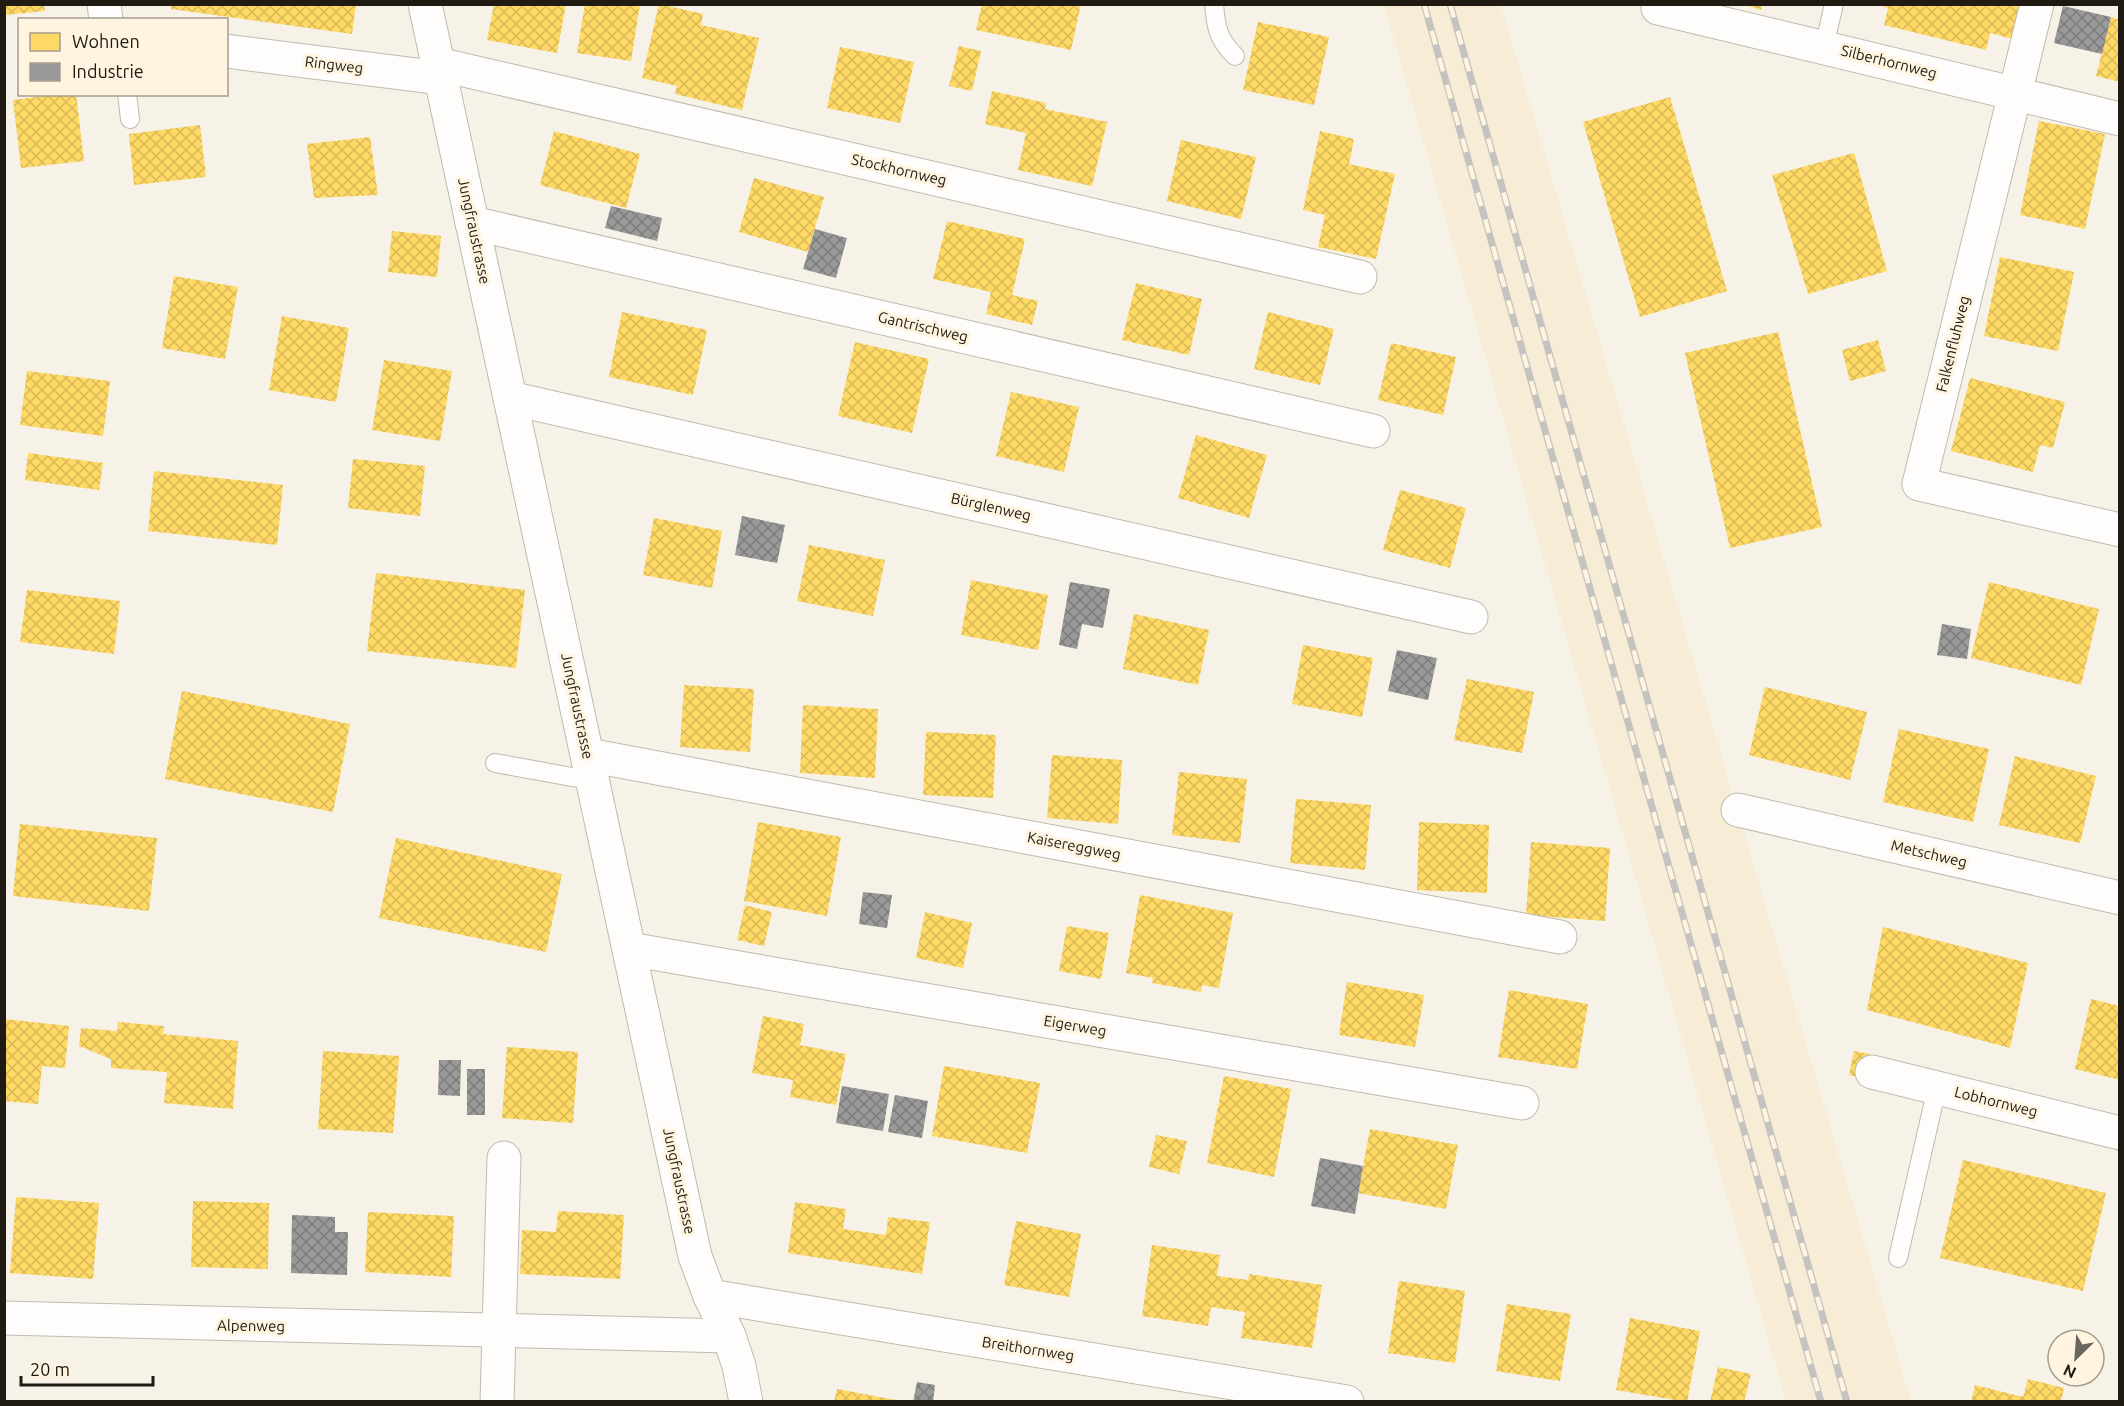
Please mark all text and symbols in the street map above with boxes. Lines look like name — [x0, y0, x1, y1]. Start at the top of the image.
legend — [18, 18, 228, 96]
text: Wohnen — [72, 31, 140, 51]
street label: Silberhornweg — [1839, 41, 1939, 82]
street label: Ringweg — [304, 52, 364, 77]
text: Industrie — [72, 61, 144, 81]
street label: Stockhornweg — [850, 150, 948, 189]
street label: Jungfraustrasse — [455, 176, 494, 285]
street label: Falkenfluhweg — [1932, 294, 1973, 394]
street label: Gantrischweg — [876, 308, 970, 345]
street label: Bürglenweg — [949, 489, 1033, 524]
street label: Jungfraustrasse — [558, 651, 597, 760]
street label: Kaisereggweg — [1026, 828, 1122, 863]
street label: Metschweg — [1889, 836, 1969, 871]
street label: Eigerweg — [1042, 1012, 1108, 1039]
street label: Lobhornweg — [1953, 1083, 2040, 1120]
street label: Jungfraustrasse — [660, 1126, 699, 1235]
street label: Alpenweg — [217, 1316, 285, 1335]
north arrow — [2046, 1328, 2106, 1388]
street label: Breithornweg — [981, 1333, 1075, 1364]
scale bar — [21, 1349, 153, 1387]
text: 20 m — [30, 1359, 70, 1379]
text: N — [2060, 1361, 2079, 1382]

